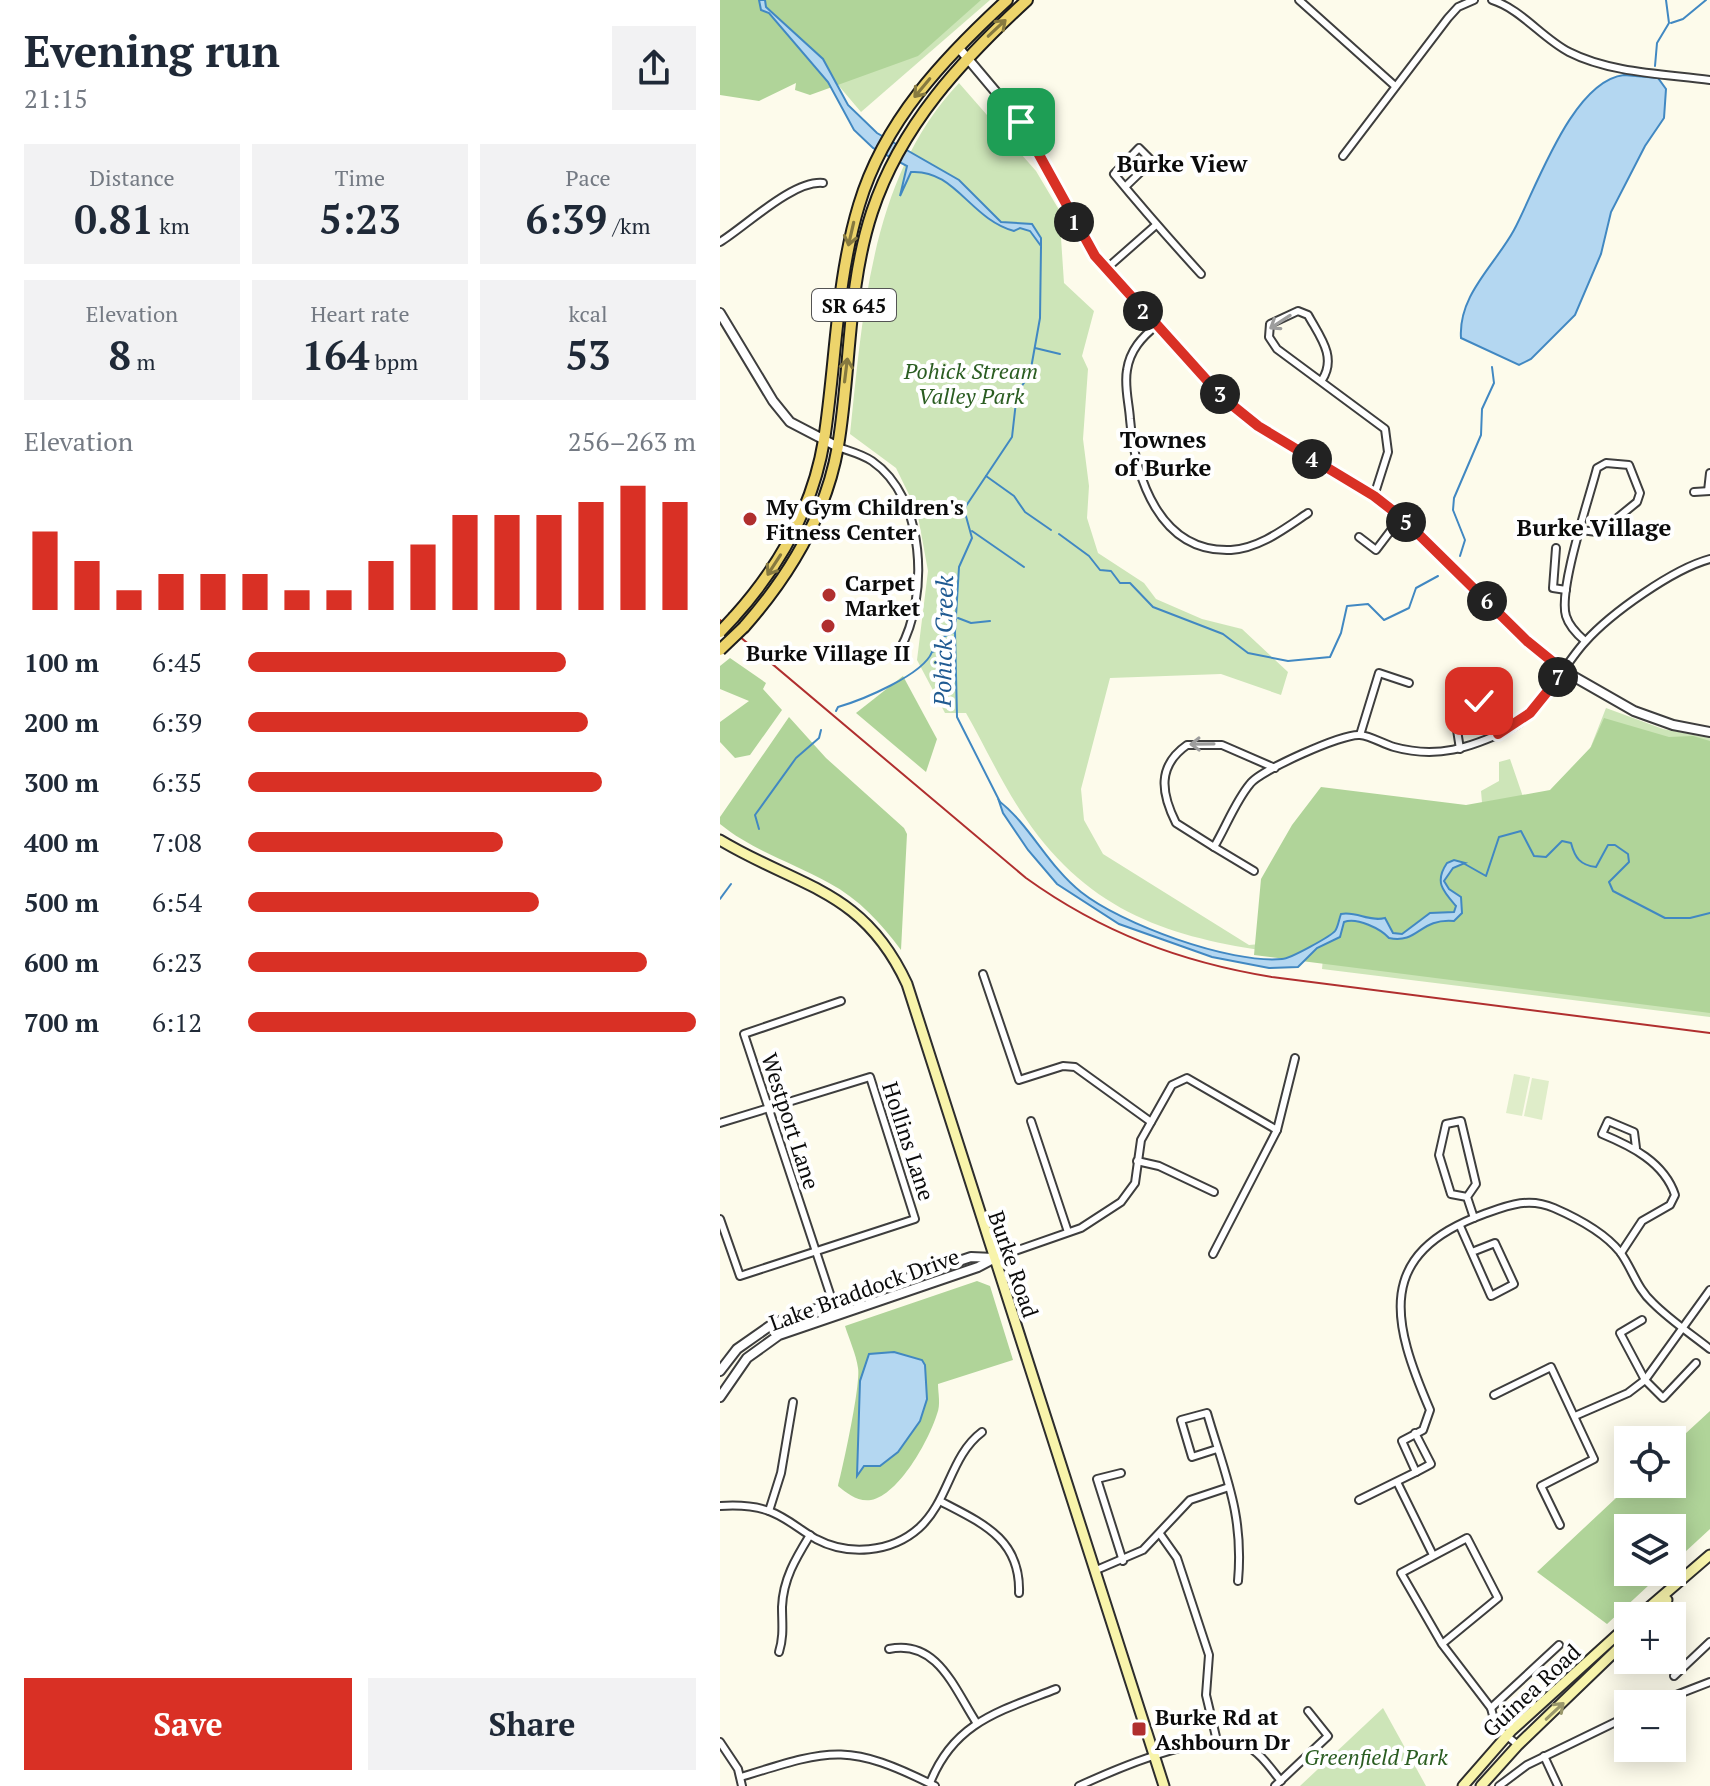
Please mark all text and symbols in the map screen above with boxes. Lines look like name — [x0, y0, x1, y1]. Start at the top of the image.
one-way arrow — [986, 20, 1006, 38]
text: Evening run — [24, 21, 280, 80]
button: share — [612, 26, 696, 110]
one-way arrow — [913, 77, 931, 98]
text: 21:15 — [24, 81, 88, 115]
pin — [987, 88, 1055, 156]
icon: arrive — [999, 100, 1043, 144]
district label: Burke View — [1117, 147, 1248, 179]
text: Distance — [90, 163, 175, 192]
text: Time — [335, 163, 385, 192]
text: Pace — [565, 163, 611, 192]
text: 0.81 — [74, 192, 154, 245]
text: 5:23 — [319, 192, 401, 245]
text: 6:39 — [526, 192, 607, 245]
pin: 1 — [1054, 202, 1094, 242]
text: 1 — [1068, 207, 1080, 236]
text: km — [154, 211, 190, 240]
text: /km — [607, 211, 650, 240]
one-way arrow — [843, 221, 858, 247]
road number: SR 645 — [812, 289, 896, 321]
pin: 2 — [1123, 291, 1163, 331]
text: 2 — [1137, 296, 1149, 325]
text: Elevation — [86, 299, 178, 328]
text: Heart rate — [311, 299, 409, 328]
text: kcal — [568, 299, 608, 328]
one-way arrow — [1269, 313, 1291, 330]
text: 8 — [109, 328, 131, 381]
text: 164 — [302, 328, 370, 381]
text: 53 — [565, 328, 611, 381]
text: m — [131, 347, 155, 376]
text: bpm — [370, 347, 418, 376]
park label: Pohick Stream Valley Park — [903, 356, 1038, 410]
one-way arrow — [839, 357, 854, 383]
pin: 3 — [1200, 374, 1240, 414]
text: 3 — [1214, 379, 1226, 408]
district label: Townes of Burke — [1114, 423, 1212, 483]
text: Elevation — [24, 424, 133, 458]
text: 256–263 m — [568, 424, 696, 458]
pin: 4 — [1292, 439, 1332, 479]
text: 4 — [1306, 444, 1318, 473]
place label: My Gym Children's Fitness Center — [766, 492, 964, 546]
pin: 5 — [1386, 502, 1426, 542]
text: 5 — [1400, 507, 1412, 536]
marker: My Gym Children's Fitness Center — [741, 510, 759, 528]
district label: Burke Village — [1517, 511, 1672, 543]
one-way arrow — [766, 553, 782, 576]
place label: Carpet Market — [845, 568, 921, 622]
water label: Pohick Creek — [926, 575, 960, 708]
pin: 6 — [1467, 581, 1507, 621]
marker: Carpet Market — [820, 586, 838, 604]
text: 6 — [1481, 586, 1493, 615]
marker: Burke Village II — [819, 617, 837, 635]
place label: Burke Village II — [746, 638, 910, 667]
text: 100 m — [24, 645, 99, 679]
text: 6:45 — [152, 645, 202, 679]
pin: 7 — [1538, 657, 1578, 697]
text: 7 — [1552, 662, 1564, 691]
pin — [1445, 667, 1513, 735]
icon: check — [1457, 679, 1501, 723]
text: 200 m — [24, 705, 99, 739]
text: 6:39 — [152, 705, 202, 739]
one-way arrow — [1189, 736, 1216, 752]
text: 300 m — [24, 765, 99, 799]
text: 6:35 — [152, 765, 202, 799]
text: 400 m — [24, 825, 99, 859]
text: 7:08 — [152, 825, 202, 859]
text: 500 m — [24, 885, 99, 919]
text: 6:54 — [152, 885, 202, 919]
text: 600 m — [24, 945, 99, 979]
text: 6:23 — [152, 945, 202, 979]
text: 700 m — [24, 1005, 99, 1039]
text: 6:12 — [152, 1005, 202, 1039]
street label: Westport Lane — [755, 1049, 827, 1193]
street label: Hollins Lane — [876, 1078, 942, 1204]
street label: Burke Road — [982, 1207, 1046, 1321]
street label: Lake Braddock Drive — [765, 1241, 963, 1337]
map controls — [1614, 1426, 1686, 1762]
button: locate — [1614, 1426, 1686, 1498]
button: layers — [1614, 1514, 1686, 1586]
button: + — [1614, 1602, 1686, 1674]
street label: Guinea Road — [1476, 1637, 1586, 1743]
button: Save — [24, 1678, 352, 1770]
button: Share — [368, 1678, 696, 1770]
button: − — [1614, 1690, 1686, 1762]
one-way arrow — [1545, 1701, 1565, 1720]
place label: Burke Rd at Ashbourn Dr — [1155, 1702, 1291, 1756]
marker: Burke Rd at Ashbourn Dr — [1130, 1720, 1148, 1738]
park label: Greenfield Park — [1304, 1742, 1448, 1771]

